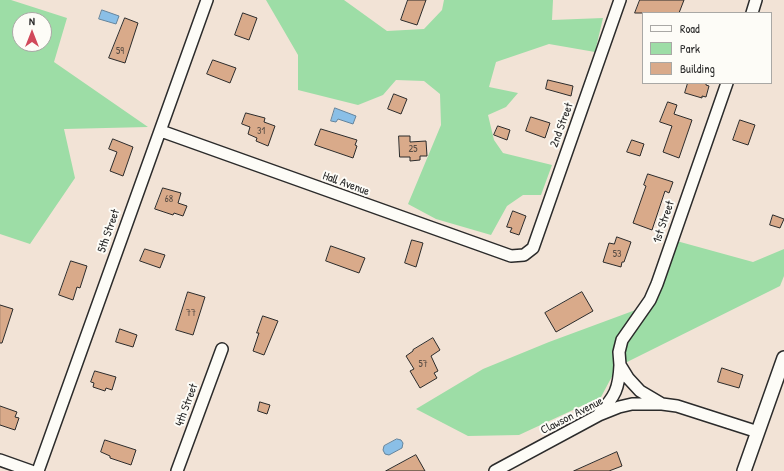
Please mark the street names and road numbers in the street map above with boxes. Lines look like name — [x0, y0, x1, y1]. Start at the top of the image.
street label: 2nd Street — [547, 101, 577, 149]
street label: Hall Avenue — [321, 169, 371, 199]
street label: 1st Street — [650, 199, 678, 245]
street label: 5th Street — [95, 207, 123, 255]
street label: 4th Street — [173, 382, 201, 428]
street label: Clawson Avenue — [538, 394, 606, 438]

